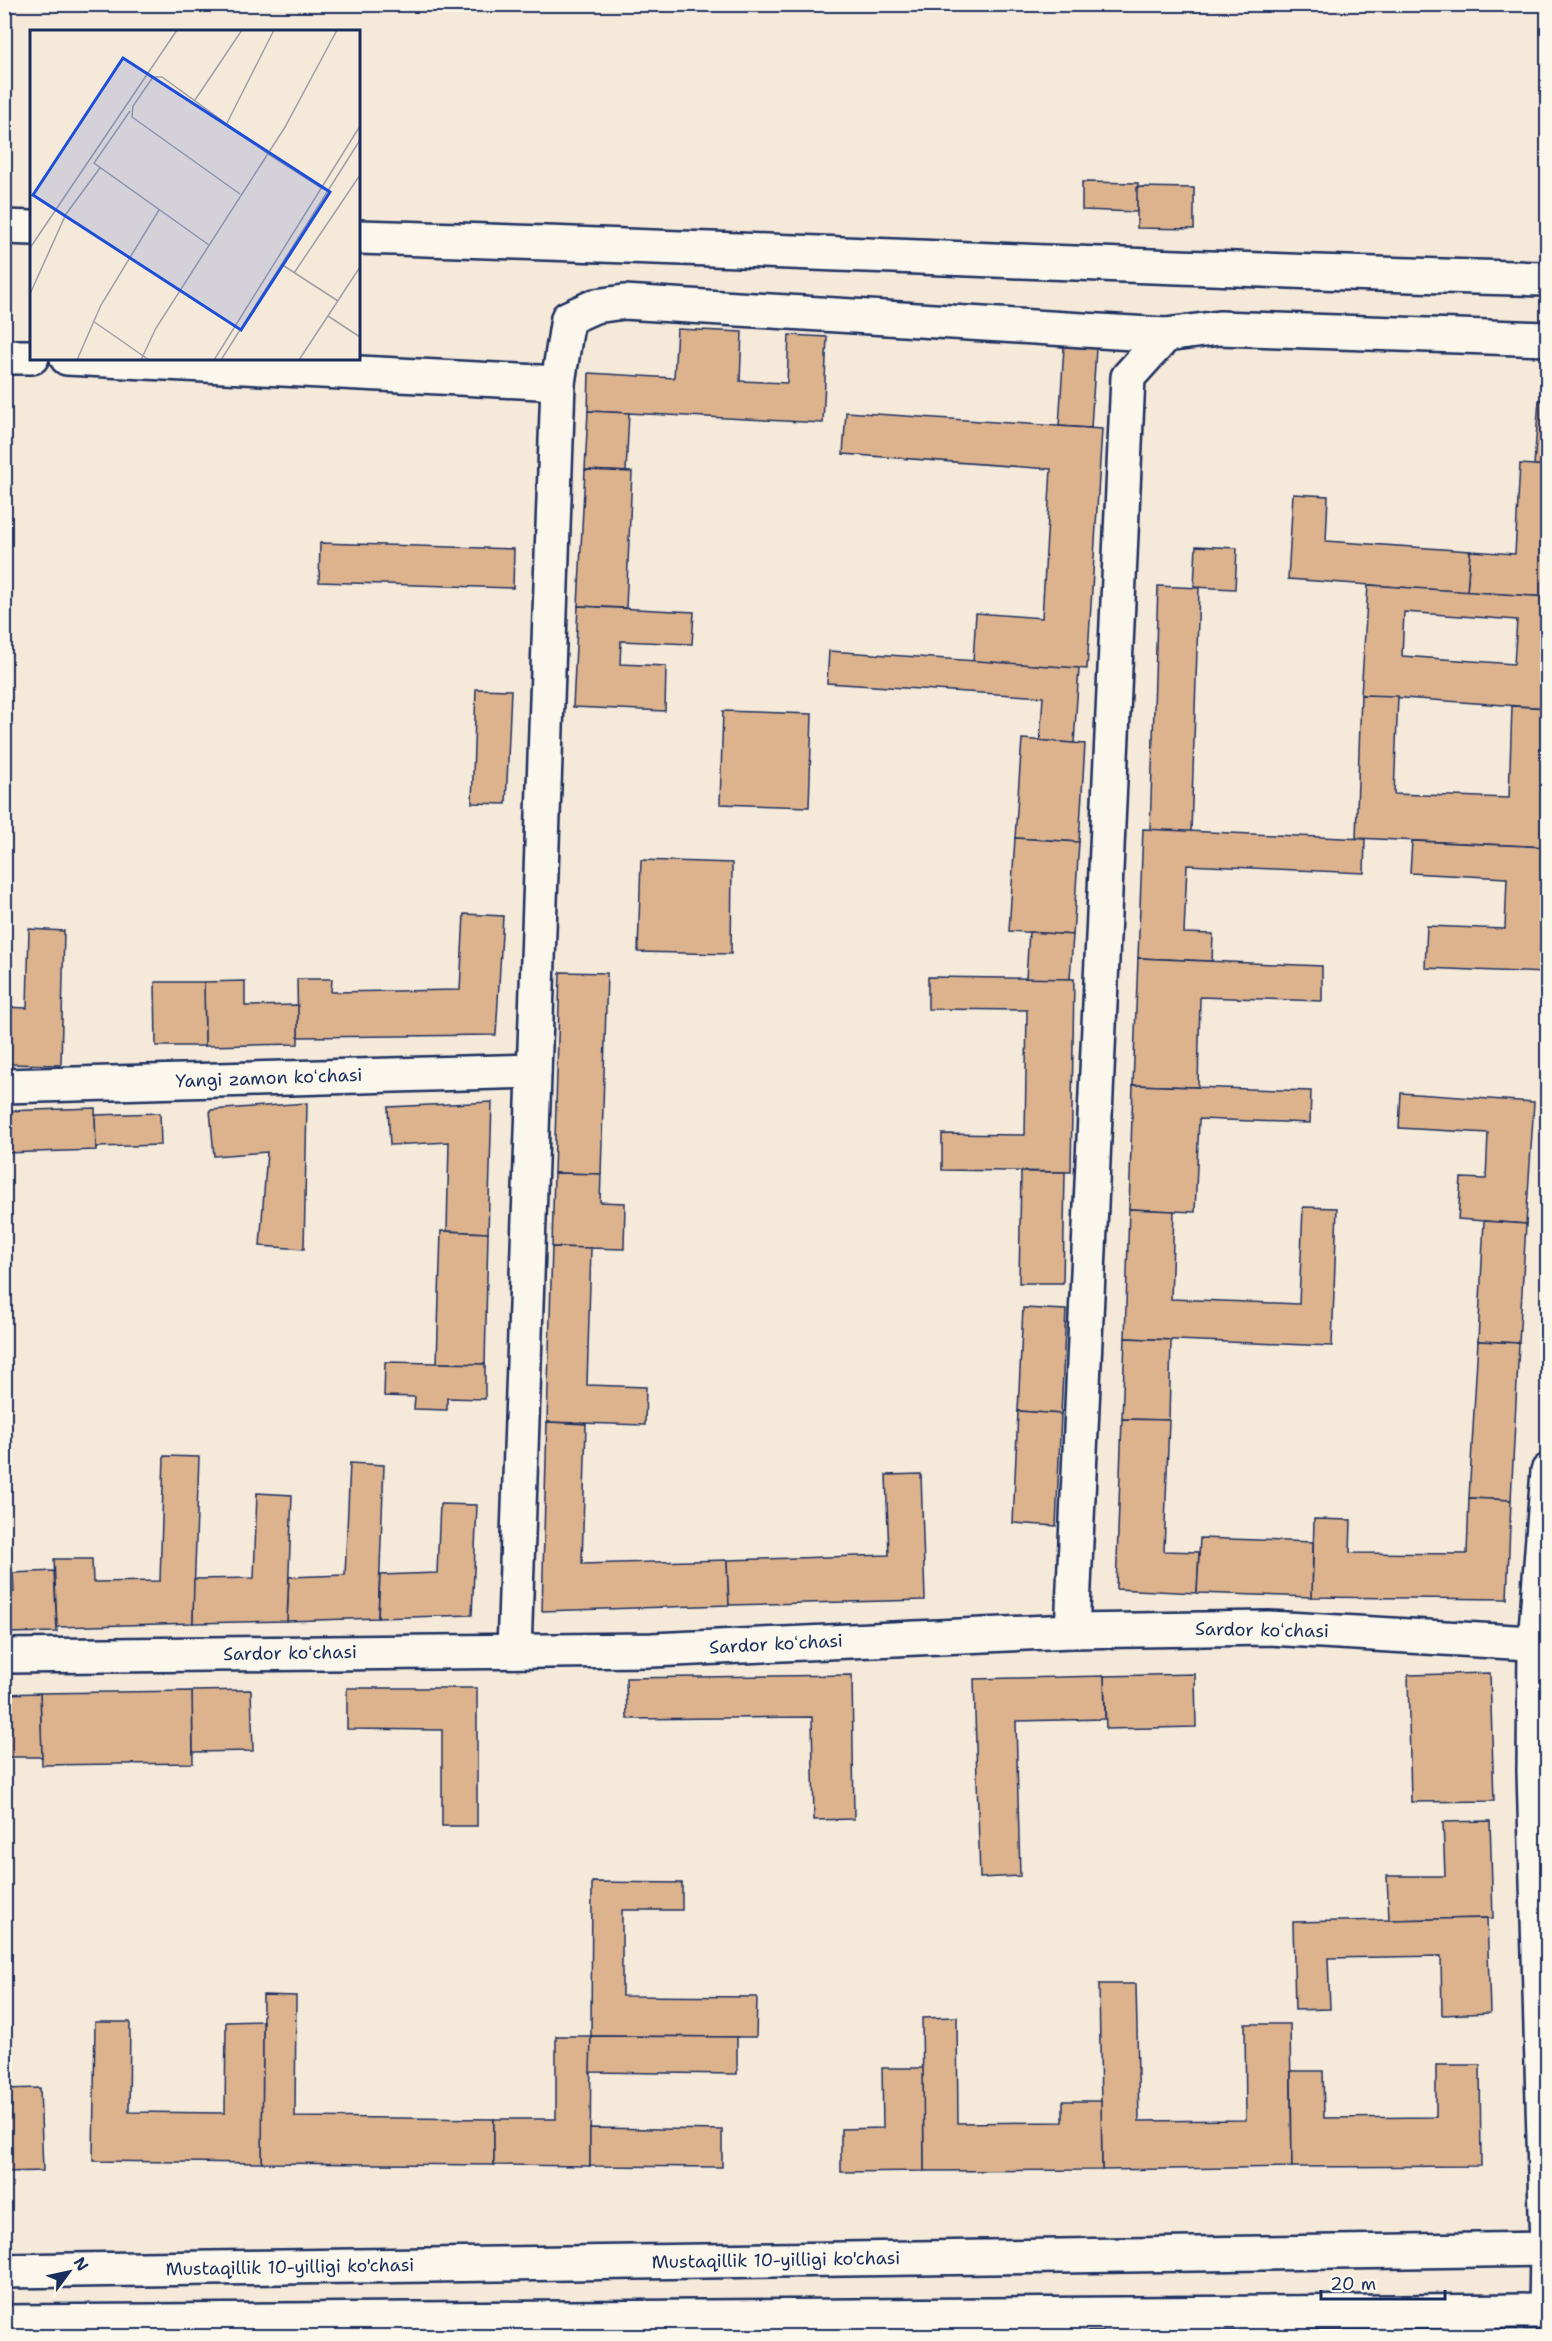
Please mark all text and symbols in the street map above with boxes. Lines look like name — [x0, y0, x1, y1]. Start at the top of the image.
inset map — [30, 30, 360, 360]
street label: Yangi zamon koʻchasi — [175, 1063, 363, 1093]
street label: Sardor koʻchasi — [1195, 1617, 1329, 1643]
street label: Sardor koʻchasi — [709, 1629, 843, 1659]
street label: Sardor koʻchasi — [223, 1640, 357, 1666]
north arrow — [39, 2242, 99, 2302]
street label: Mustaqillik 10-yilligi ko'chasi — [651, 2246, 901, 2274]
text: N — [69, 2253, 93, 2275]
street label: Mustaqillik 10-yilligi ko'chasi — [165, 2253, 415, 2281]
scale bar — [1321, 2263, 1446, 2301]
text: 20 m — [1330, 2272, 1376, 2296]

